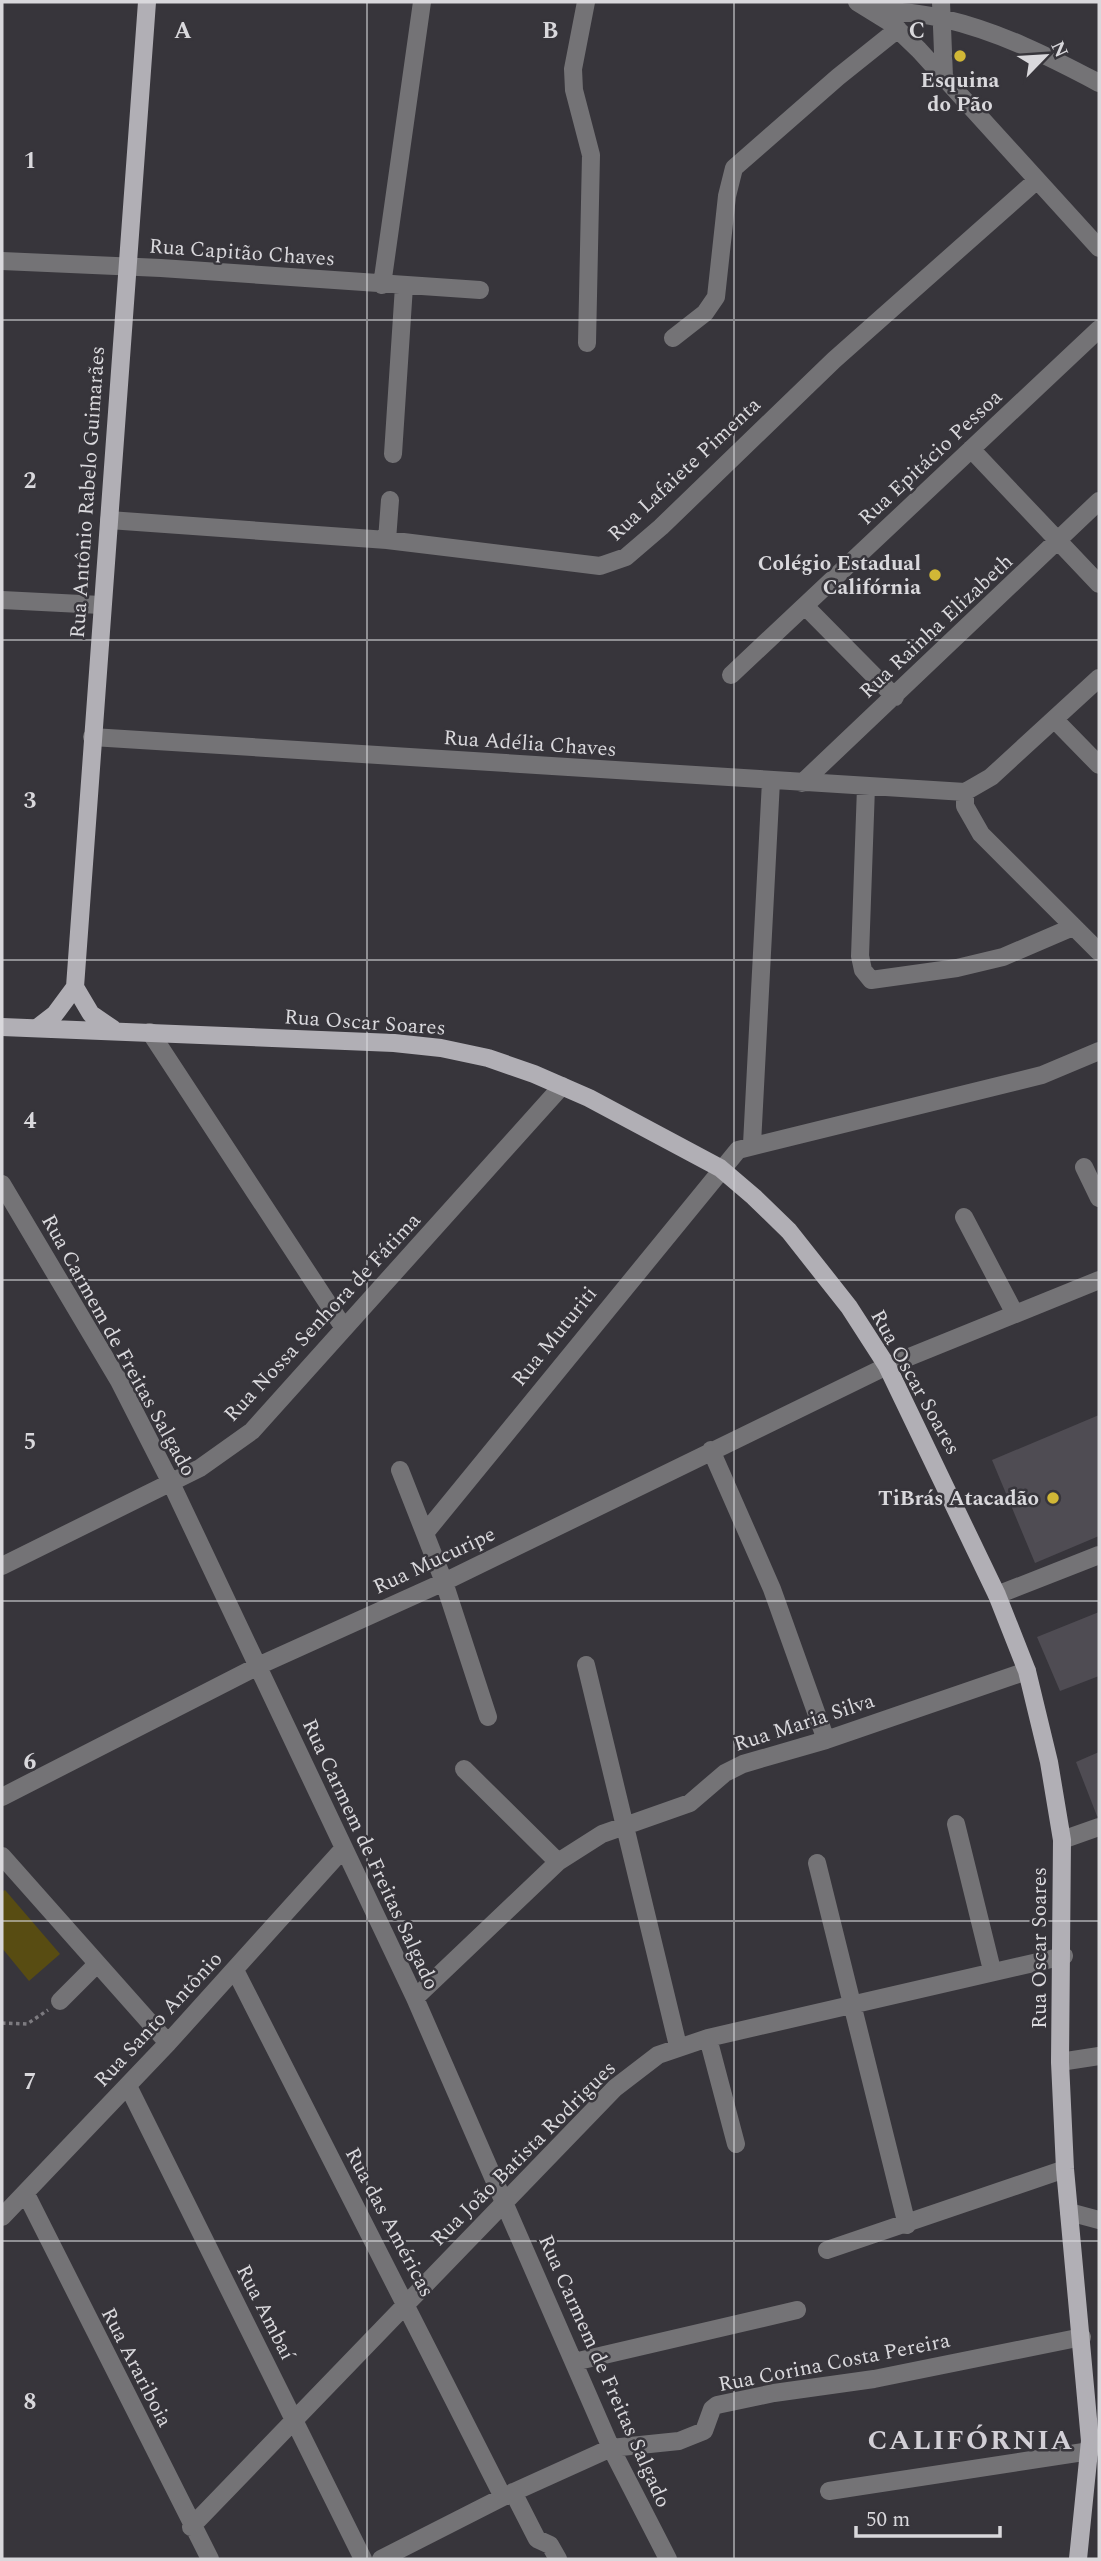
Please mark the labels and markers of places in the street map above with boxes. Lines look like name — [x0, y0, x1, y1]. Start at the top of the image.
marker: Esquina do Pão — [952, 48, 968, 64]
place label: Esquina do Pão — [921, 65, 1000, 121]
place label: Colégio Estadual Califórnia — [758, 548, 921, 604]
marker: Colégio Estadual Califórnia — [927, 567, 943, 583]
place label: TiBrás Atacadão — [878, 1483, 1039, 1515]
marker: TiBrás Atacadão — [1045, 1490, 1061, 1506]

